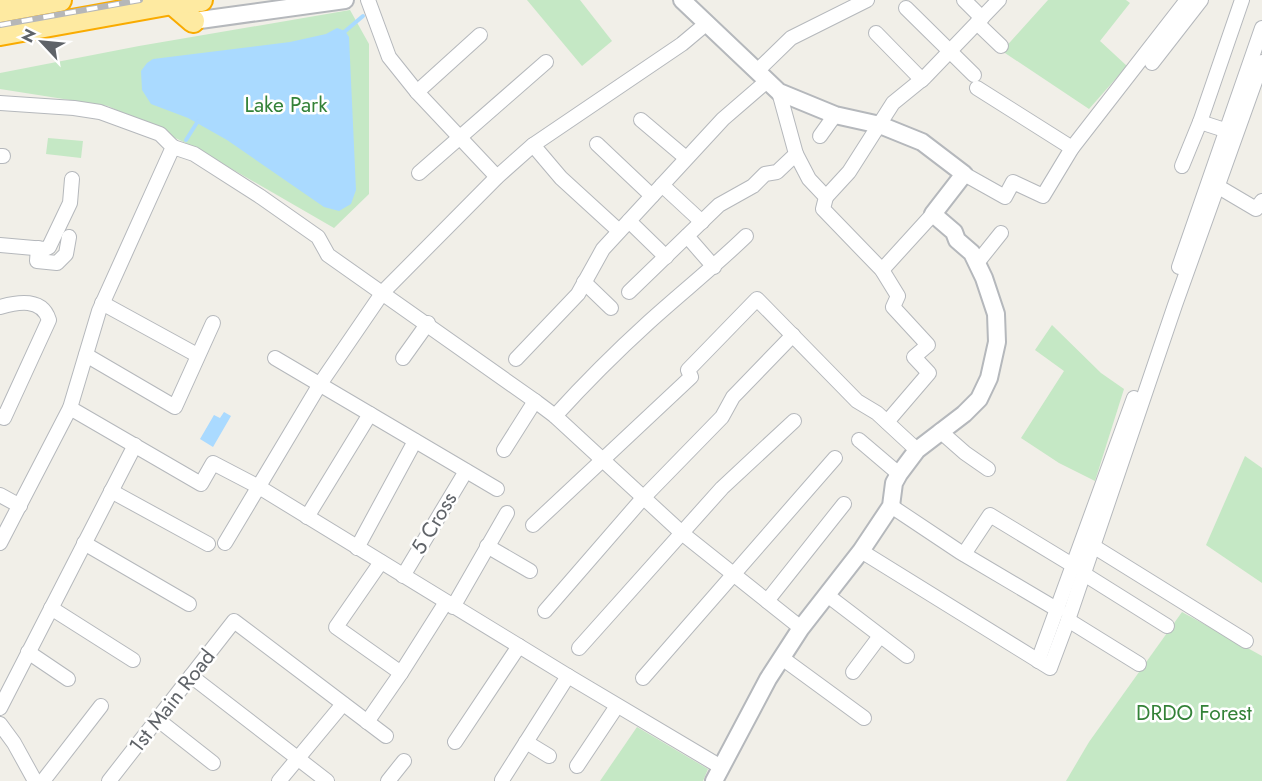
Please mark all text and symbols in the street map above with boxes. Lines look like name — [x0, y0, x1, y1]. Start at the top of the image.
north arrow — [12, 12, 72, 72]
text: N — [16, 25, 42, 46]
park label: Lake Park — [244, 90, 328, 120]
street label: 5 Cross — [404, 486, 464, 560]
street label: 1st Main Road — [122, 643, 222, 759]
park label: DRDO Forest — [1136, 698, 1252, 728]

